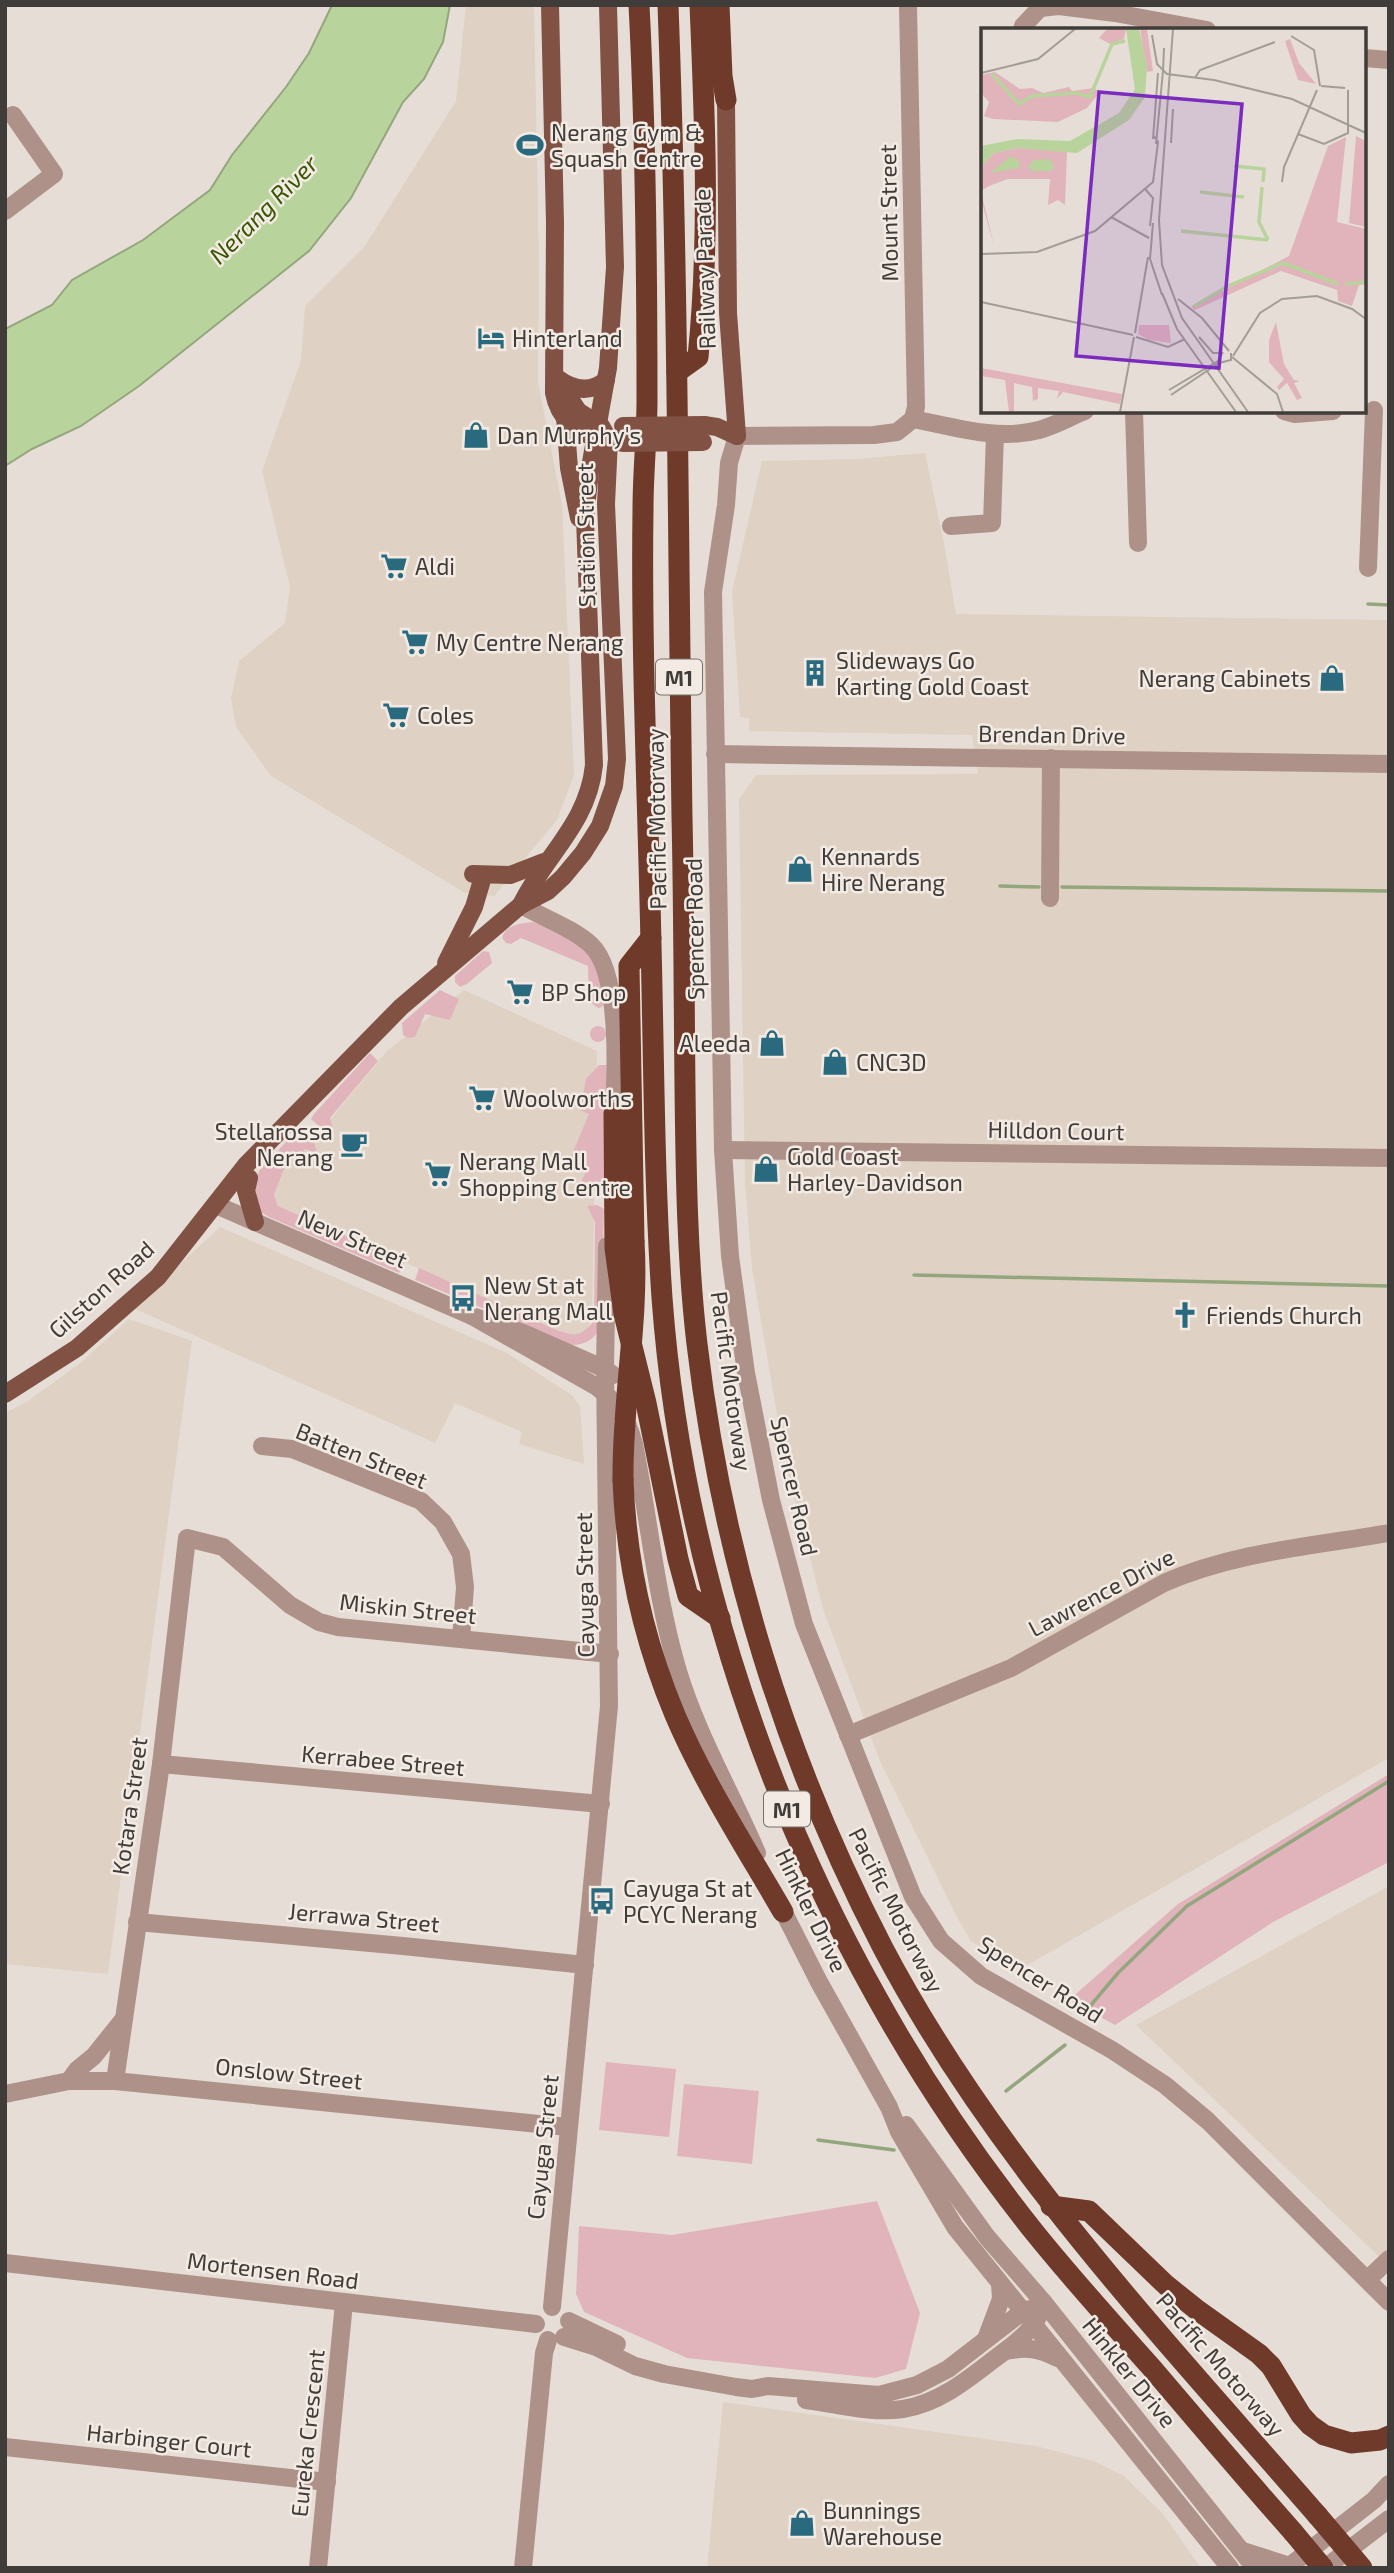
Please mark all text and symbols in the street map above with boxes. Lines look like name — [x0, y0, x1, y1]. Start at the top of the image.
inset map — [981, 28, 1366, 413]
place label: Nerang Gym & Squash Centre — [551, 118, 702, 172]
sports icon: Nerang Gym & Squash Centre — [515, 130, 545, 160]
street label: Mount Street — [873, 144, 903, 282]
water label: Nerang River — [203, 148, 324, 269]
street label: Railway Parade — [687, 188, 721, 350]
hotel icon: Hinterland — [476, 323, 506, 353]
place label: Hinterland — [512, 324, 623, 352]
shop icon: Dan Murphy's — [461, 420, 491, 450]
place label: Dan Murphy's — [497, 421, 641, 449]
street label: Station Street — [570, 462, 600, 607]
supermarket icon: Aldi — [379, 551, 409, 581]
place label: Aldi — [415, 552, 455, 580]
supermarket icon: My Centre Nerang — [400, 627, 430, 657]
place label: My Centre Nerang — [436, 628, 624, 656]
place label: Slideways Go Karting Gold Coast — [836, 646, 1029, 700]
building icon: Slideways Go Karting Gold Coast — [800, 658, 830, 688]
road number: M1 — [656, 660, 702, 694]
shop icon: Nerang Cabinets — [1317, 663, 1347, 693]
place label: Nerang Cabinets — [1139, 664, 1311, 692]
supermarket icon: Coles — [381, 700, 411, 730]
place label: Coles — [417, 701, 474, 729]
street label: Brendan Drive — [978, 719, 1126, 749]
street label: Pacific Motorway — [640, 728, 672, 910]
place label: Kennards Hire Nerang — [821, 842, 945, 896]
shop icon: Kennards Hire Nerang — [785, 854, 815, 884]
street label: Spencer Road — [679, 858, 709, 1000]
supermarket icon: BP Shop — [505, 977, 535, 1007]
place label: BP Shop — [541, 978, 626, 1006]
shop icon: Aleeda — [757, 1028, 787, 1058]
place label: Aleeda — [679, 1029, 751, 1057]
shop icon: CNC3D — [820, 1047, 850, 1077]
place label: CNC3D — [856, 1048, 927, 1076]
supermarket icon: Woolworths — [467, 1083, 497, 1113]
place label: Woolworths — [503, 1084, 632, 1112]
street label: Hilldon Court — [987, 1115, 1125, 1145]
place label: Stellarossa Nerang — [215, 1117, 333, 1171]
cafe icon: Stellarossa Nerang — [339, 1129, 369, 1159]
place label: Gold Coast Harley-Davidson — [787, 1142, 963, 1196]
place label: Nerang Mall Shopping Centre — [459, 1147, 631, 1201]
shop icon: Gold Coast Harley-Davidson — [751, 1154, 781, 1184]
supermarket icon: Nerang Mall Shopping Centre — [423, 1159, 453, 1189]
street label: New Street — [294, 1202, 412, 1274]
street label: Gilston Road — [43, 1234, 159, 1344]
place label: New St at Nerang Mall — [484, 1271, 612, 1325]
bus stop icon: New St at Nerang Mall — [448, 1283, 478, 1313]
street label: Pacific Motorway — [706, 1289, 758, 1473]
church icon: Friends Church — [1170, 1300, 1200, 1330]
place label: Friends Church — [1206, 1301, 1362, 1329]
street label: Spencer Road — [765, 1414, 825, 1558]
street label: Batten Street — [292, 1416, 432, 1494]
street label: Cayuga Street — [569, 1512, 599, 1658]
street label: Lawrence Drive — [1023, 1542, 1179, 1642]
street label: Miskin Street — [338, 1587, 478, 1629]
street label: Kotara Street — [105, 1735, 153, 1877]
street label: Kerrabee Street — [300, 1739, 466, 1781]
road number: M1 — [764, 1792, 810, 1826]
street label: Pacific Motorway — [843, 1823, 951, 1997]
street label: Hinkler Drive — [770, 1844, 854, 1976]
place label: Cayuga St at PCYC Nerang — [623, 1874, 757, 1928]
bus stop icon: Cayuga St at PCYC Nerang — [587, 1886, 617, 1916]
street label: Jerrawa Street — [287, 1896, 441, 1938]
street label: Spencer Road — [973, 1929, 1109, 2029]
street label: Onslow Street — [214, 2051, 364, 2095]
street label: Cayuga Street — [520, 2073, 564, 2221]
street label: Mortensen Road — [186, 2246, 360, 2294]
street label: Pacific Motorway — [1151, 2286, 1291, 2442]
street label: Hinkler Drive — [1077, 2311, 1183, 2433]
street label: Eureka Crescent — [284, 2348, 330, 2518]
street label: Harbinger Court — [85, 2417, 253, 2463]
place label: Bunnings Warehouse — [823, 2496, 942, 2550]
shop icon: Bunnings Warehouse — [787, 2508, 817, 2538]

